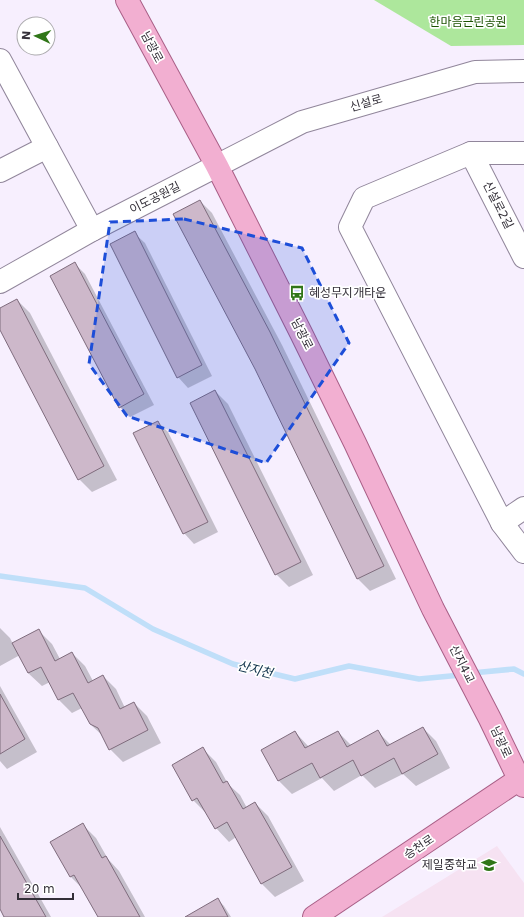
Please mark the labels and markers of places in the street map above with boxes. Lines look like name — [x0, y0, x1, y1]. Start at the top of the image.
bus stop icon: 혜성무지개타운 — [288, 284, 306, 302]
place label: 혜성무지개타운 — [309, 286, 386, 300]
school or university icon: 제일중학교 — [480, 856, 498, 874]
place label: 제일중학교 — [422, 858, 477, 872]

